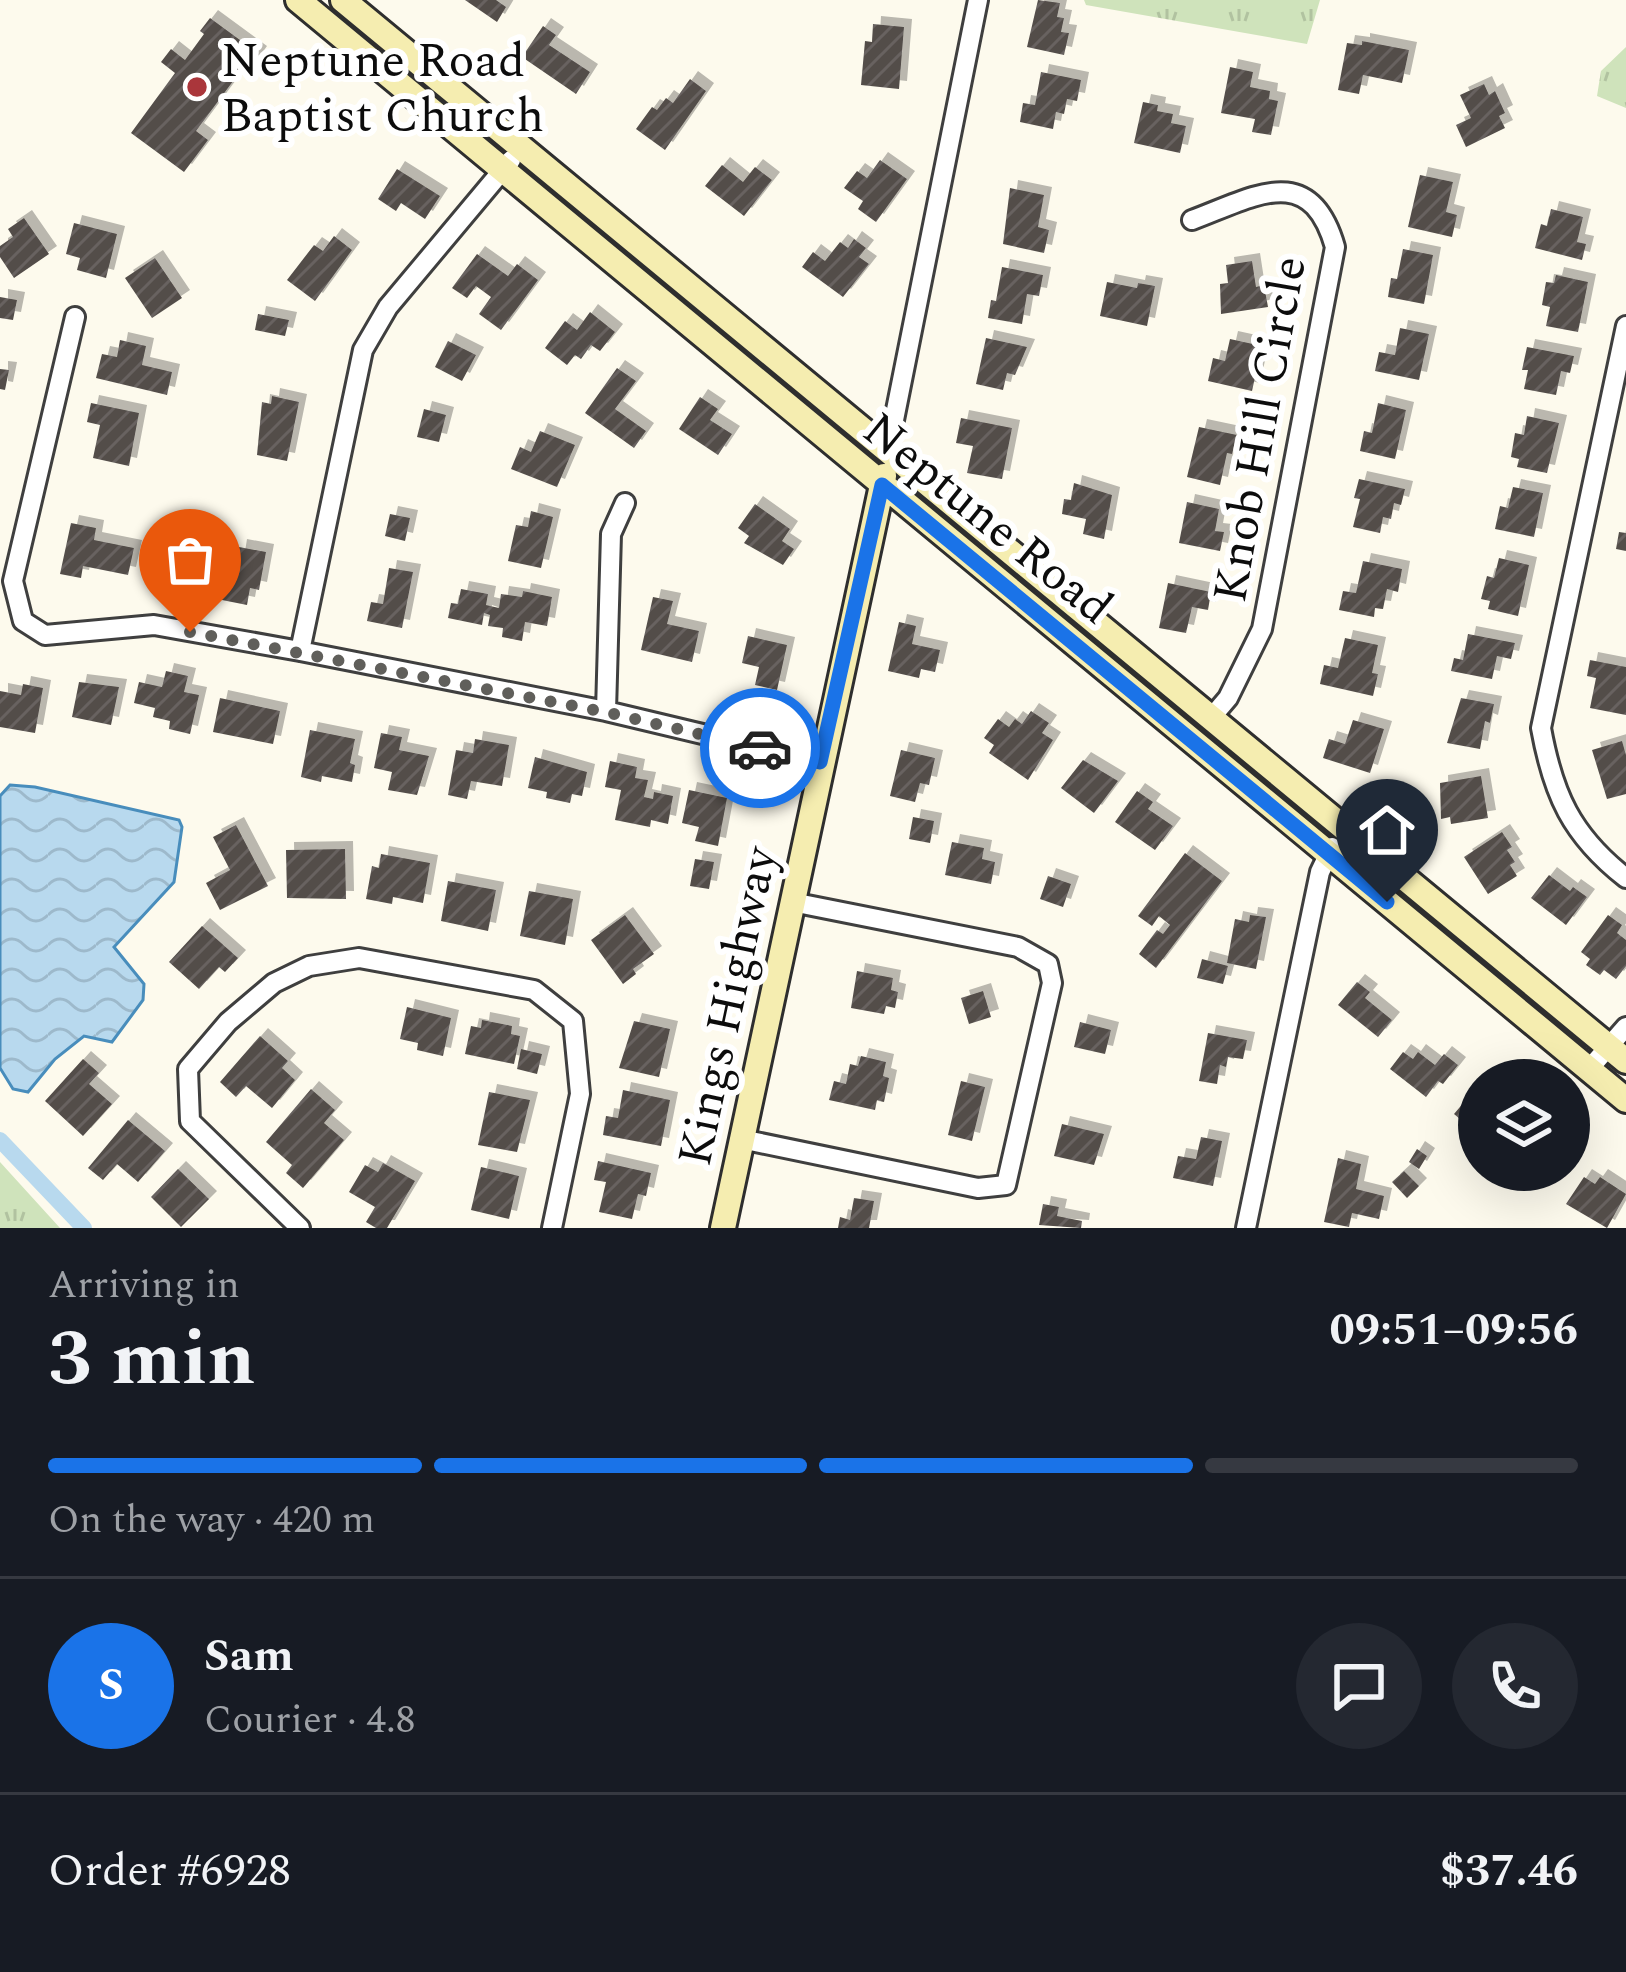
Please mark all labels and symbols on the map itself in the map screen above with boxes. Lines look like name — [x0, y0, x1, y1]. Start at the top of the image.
place label: Neptune Road Baptist Church — [221, 25, 544, 153]
marker: Neptune Road Baptist Church — [184, 74, 210, 100]
street label: Knob Hill Circle — [1194, 251, 1327, 608]
street label: Neptune Road — [846, 395, 1129, 643]
pin — [139, 509, 241, 632]
courier — [700, 688, 820, 808]
pin — [1336, 779, 1438, 902]
street label: Kings Highway — [659, 838, 798, 1173]

